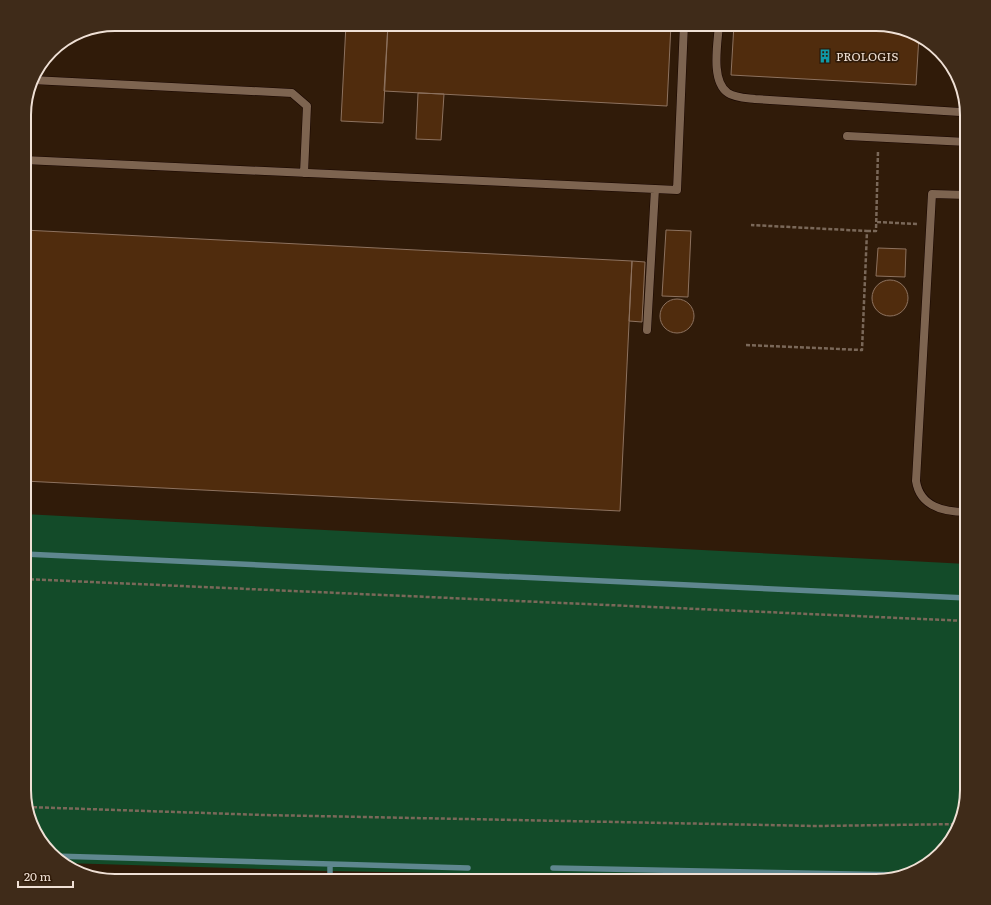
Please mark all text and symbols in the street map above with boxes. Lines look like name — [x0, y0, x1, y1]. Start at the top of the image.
place label: PROLOGIS — [836, 47, 898, 65]
building icon: PROLOGIS — [817, 48, 833, 64]
scale bar — [18, 863, 73, 889]
text: 20 m — [24, 867, 51, 885]

